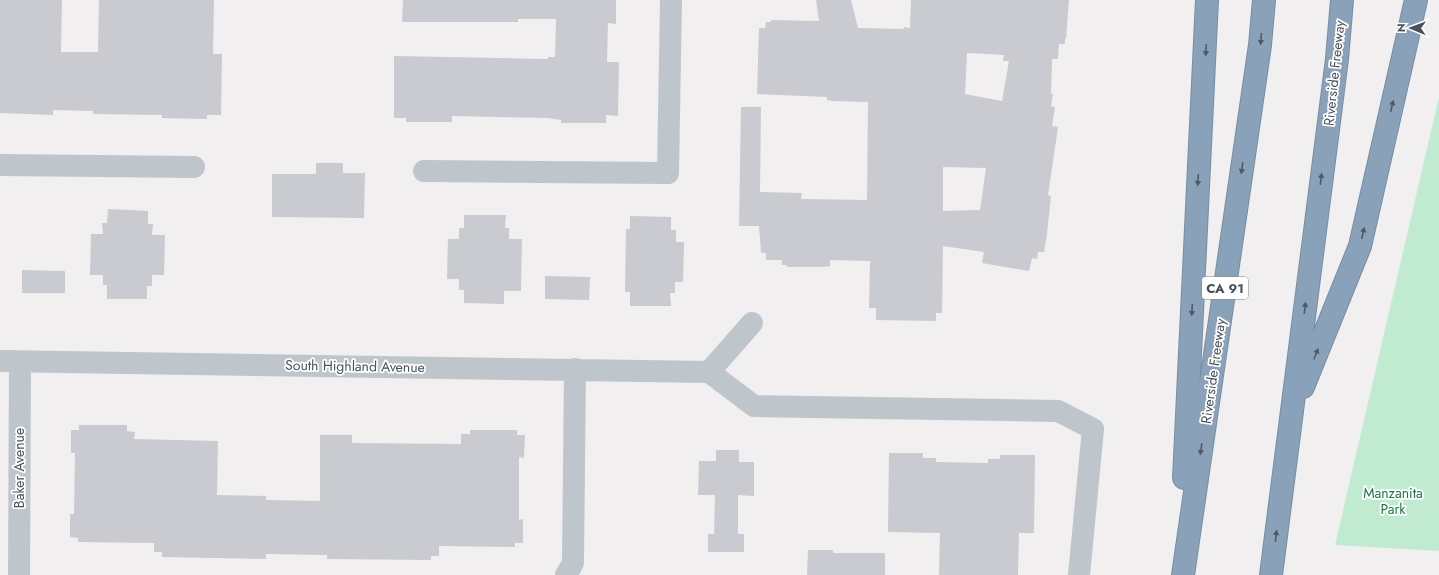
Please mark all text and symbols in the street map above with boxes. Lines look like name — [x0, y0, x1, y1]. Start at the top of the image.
north arrow — [1391, 8, 1431, 48]
street label: Riverside Freeway — [1319, 18, 1350, 127]
text: N — [1393, 23, 1409, 32]
one-way arrow — [1257, 33, 1264, 45]
one-way arrow — [1202, 44, 1209, 56]
one-way arrow — [1389, 100, 1395, 112]
one-way arrow — [1239, 161, 1245, 174]
one-way arrow — [1318, 173, 1325, 185]
one-way arrow — [1195, 174, 1202, 186]
one-way arrow — [1360, 227, 1366, 239]
road number: CA 91 — [1202, 277, 1248, 299]
one-way arrow — [1302, 302, 1308, 314]
one-way arrow — [1189, 304, 1195, 317]
street label: Riverside Freeway — [1196, 316, 1230, 425]
one-way arrow — [1314, 348, 1320, 360]
street label: South Highland Avenue — [285, 355, 425, 377]
street label: Baker Avenue — [9, 428, 29, 508]
one-way arrow — [1198, 443, 1204, 455]
park label: Manzanita Park — [1363, 483, 1423, 519]
one-way arrow — [1273, 530, 1279, 542]

